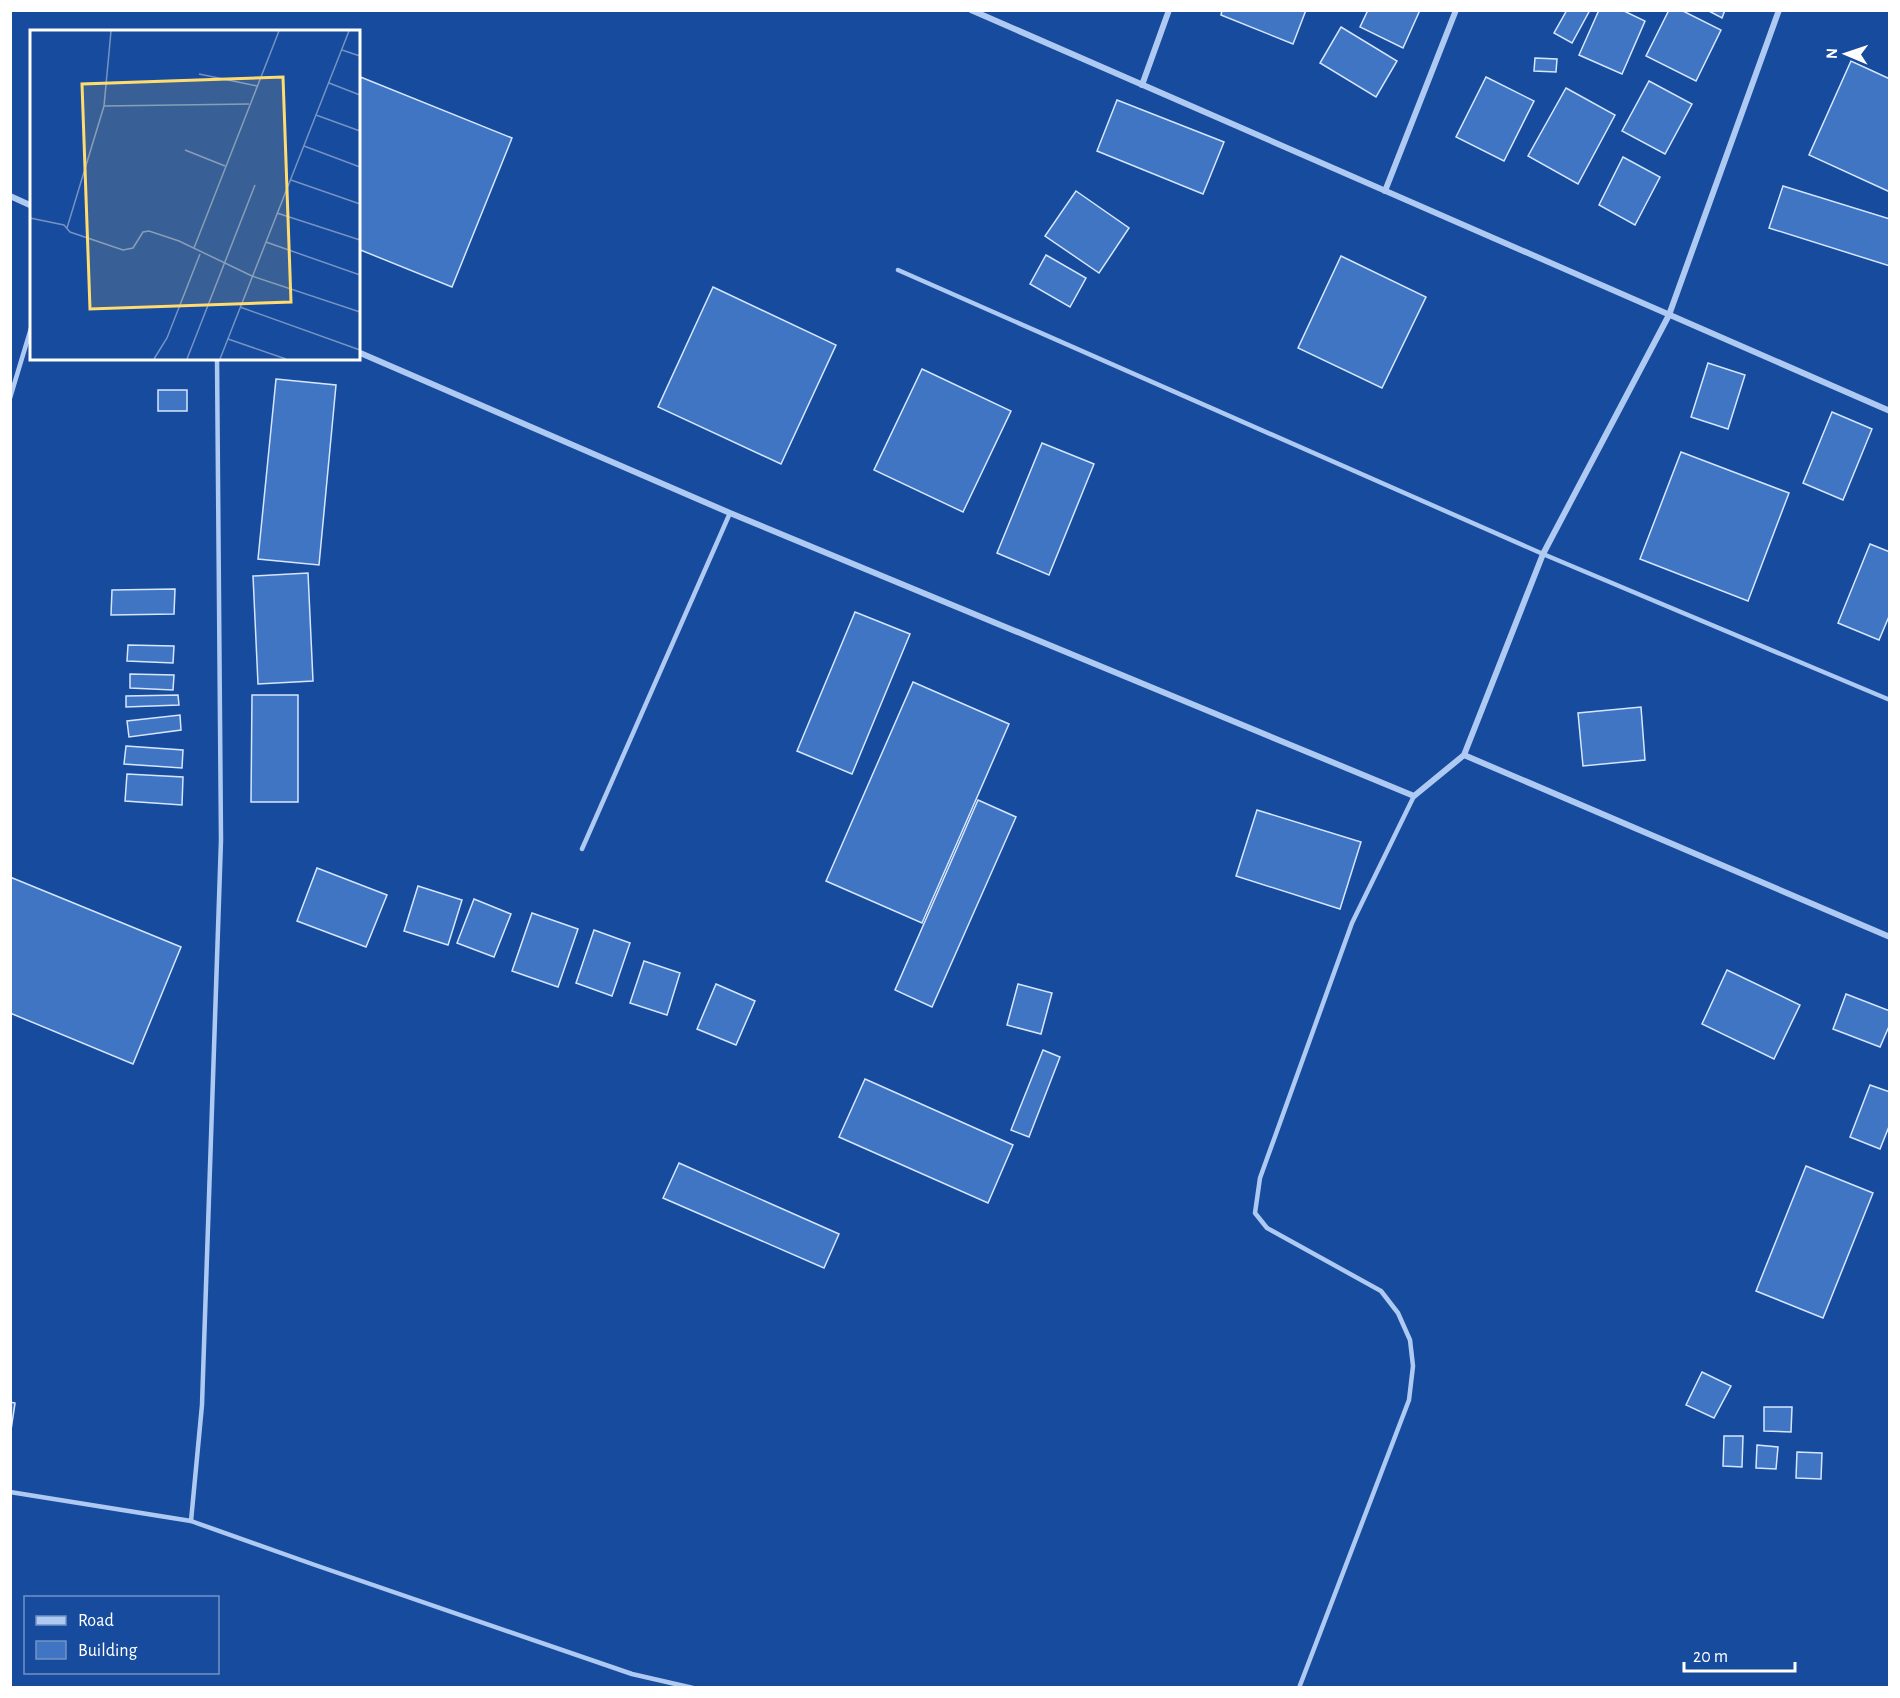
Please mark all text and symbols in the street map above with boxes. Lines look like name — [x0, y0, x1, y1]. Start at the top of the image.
north arrow — [1816, 24, 1876, 84]
inset map — [30, 30, 360, 360]
text: N — [1824, 48, 1840, 59]
legend — [24, 1596, 219, 1674]
text: Road — [78, 1612, 114, 1630]
scale bar — [1684, 1635, 1795, 1673]
text: Building — [78, 1642, 138, 1660]
text: 20 m — [1693, 1648, 1728, 1666]

